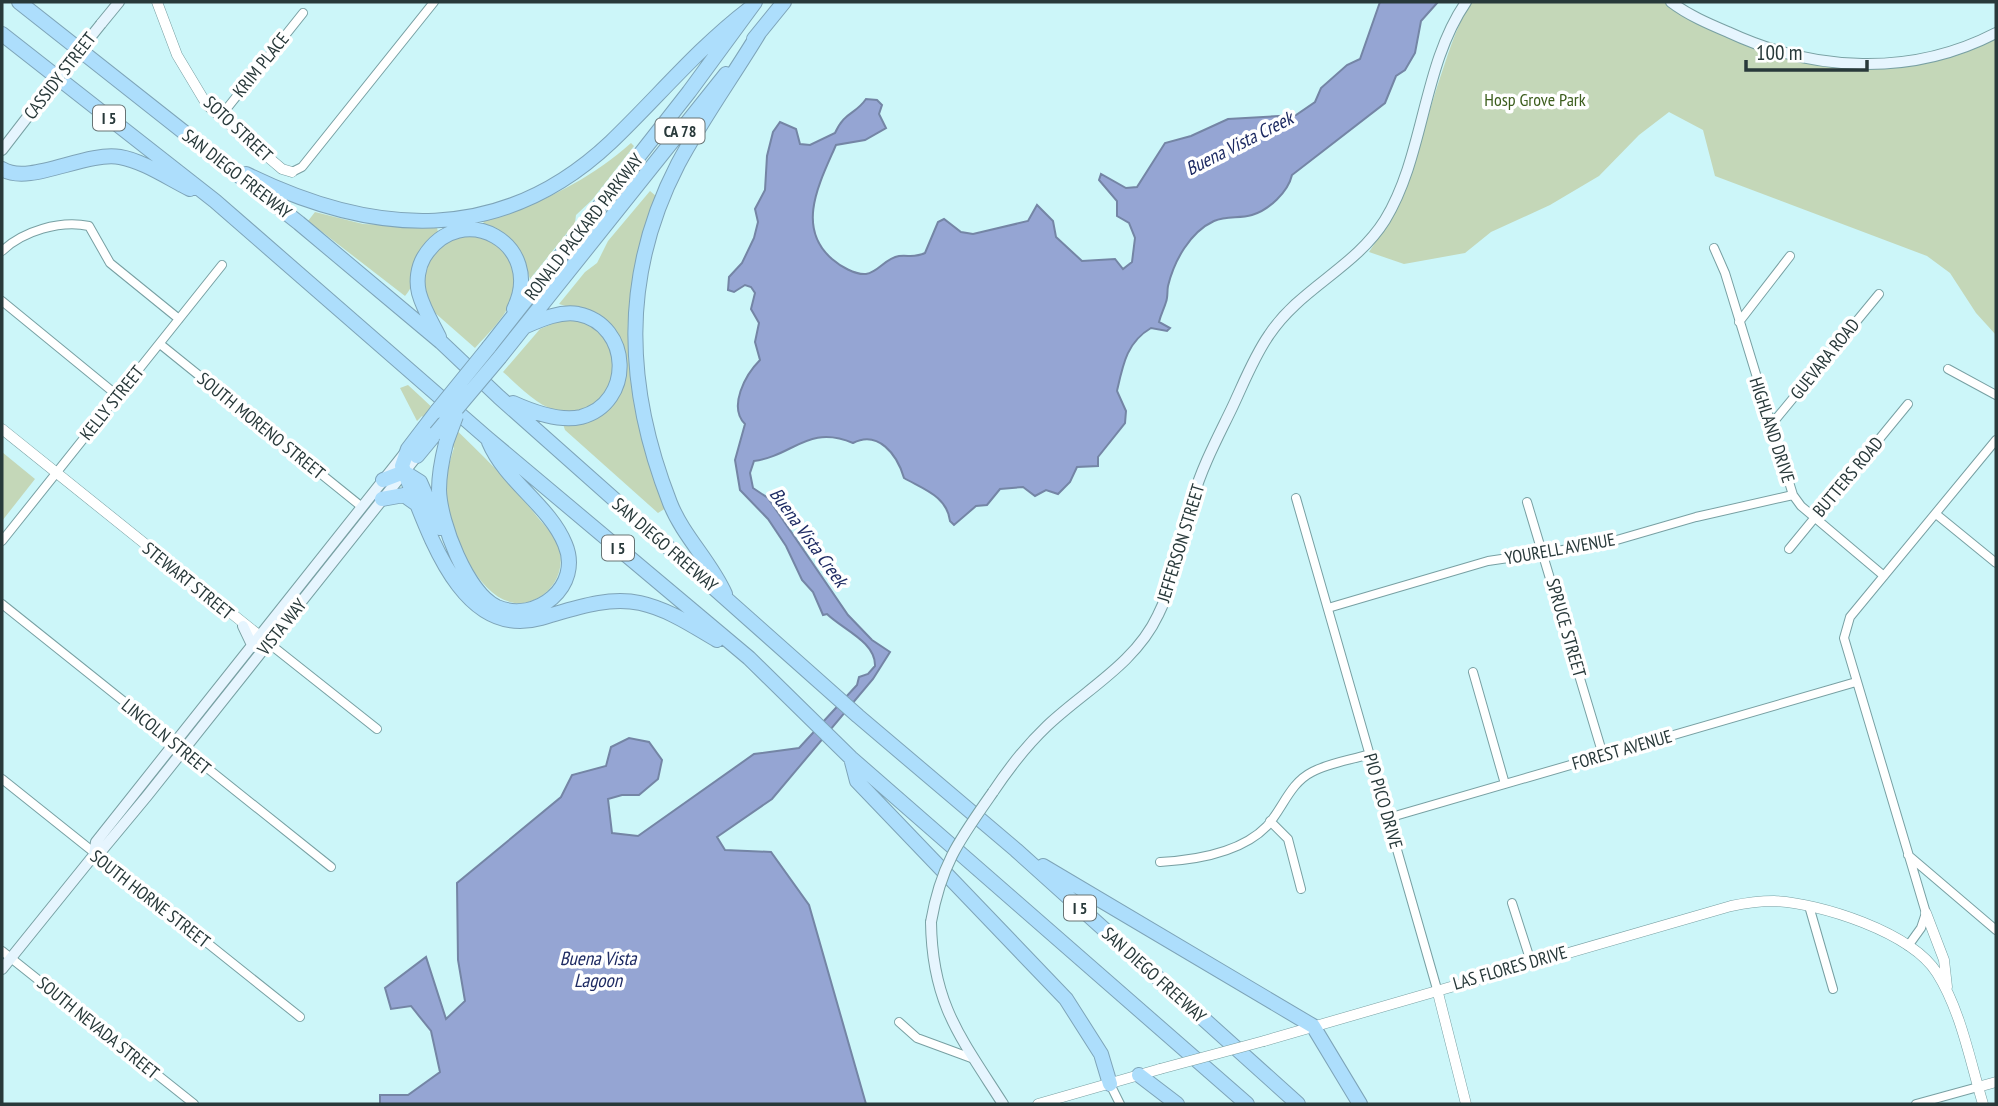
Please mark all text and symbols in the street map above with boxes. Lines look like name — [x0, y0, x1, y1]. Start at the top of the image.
street label: CASSIDY STREET — [18, 28, 101, 124]
street label: KRIM PLACE — [228, 28, 294, 102]
scale bar — [1746, 28, 1867, 72]
text: 100 m — [1756, 39, 1802, 66]
park label: Hosp Grove Park — [1484, 88, 1586, 111]
street label: SOTO STREET — [199, 91, 278, 166]
water label: Buena Vista Creek — [1181, 104, 1299, 180]
road number: I 5 — [93, 106, 125, 130]
road number: CA 78 — [656, 119, 704, 144]
street label: SAN DIEGO FREEWAY — [178, 124, 297, 224]
street label: RONALD PACKARD PARKWAY — [519, 148, 648, 305]
street label: GUEVARA ROAD — [1785, 313, 1864, 404]
street label: KELLY STREET — [75, 361, 149, 445]
street label: SOUTH MORENO STREET — [193, 367, 330, 484]
street label: HIGHLAND DRIVE — [1745, 374, 1800, 486]
street label: BUTTERS ROAD — [1807, 432, 1888, 522]
street label: JEFFERSON STREET — [1151, 481, 1209, 606]
water label: Buena Vista Creek — [765, 482, 855, 594]
street label: SAN DIEGO FREEWAY — [608, 492, 723, 597]
street label: YOURELL AVENUE — [1503, 528, 1617, 570]
road number: I 5 — [602, 536, 634, 561]
street label: STEWART STREET — [138, 537, 239, 624]
street label: SPRUCE STREET — [1541, 576, 1592, 680]
street label: VISTA WAY — [251, 593, 312, 660]
street label: LINCOLN STREET — [117, 694, 215, 780]
street label: FOREST AVENUE — [1569, 724, 1674, 775]
street label: PIO PICO DRIVE — [1359, 750, 1408, 851]
street label: SOUTH HORNE STREET — [86, 845, 215, 953]
road number: I 5 — [1064, 896, 1096, 920]
street label: SAN DIEGO FREEWAY — [1097, 922, 1212, 1028]
street label: LAS FLORES DRIVE — [1450, 940, 1570, 995]
water label: Buena Vista Lagoon — [560, 946, 638, 992]
street label: SOUTH NEVADA STREET — [33, 971, 164, 1084]

